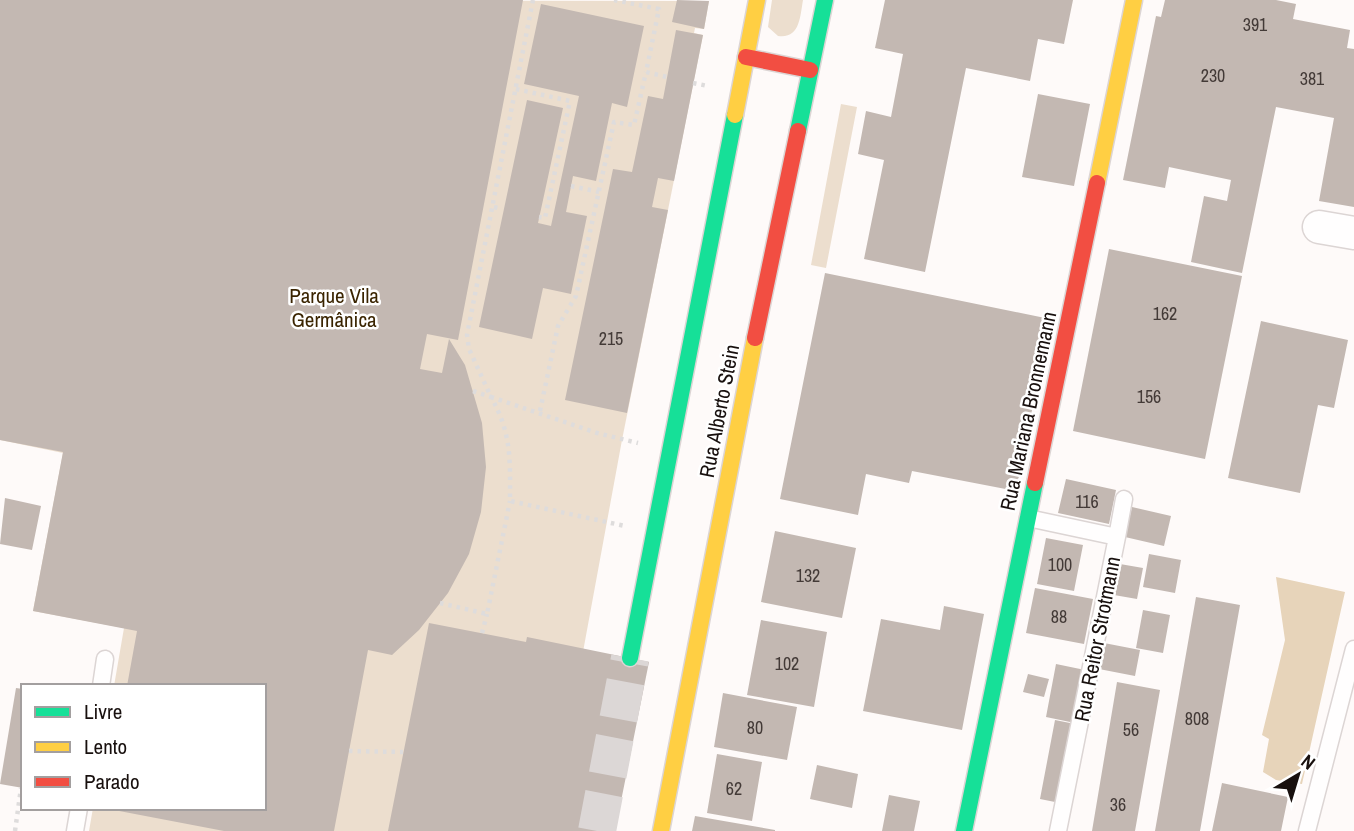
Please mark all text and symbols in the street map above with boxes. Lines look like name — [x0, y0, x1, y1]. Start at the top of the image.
house number: 391 — [1243, 12, 1268, 37]
house number: 230 — [1201, 63, 1225, 88]
house number: 381 — [1300, 66, 1325, 91]
park label: Parque Vila Germânica — [289, 281, 379, 334]
house number: 162 — [1153, 301, 1177, 326]
street label: Rua Mariana Bronnemann — [993, 309, 1063, 513]
house number: 215 — [599, 326, 623, 351]
street label: Rua Alberto Stein — [692, 342, 746, 480]
house number: 156 — [1137, 384, 1161, 409]
house number: 116 — [1075, 489, 1099, 514]
house number: 100 — [1048, 552, 1072, 577]
street label: Rua Reitor Strotmann — [1067, 554, 1127, 724]
house number: 132 — [796, 563, 820, 588]
house number: 88 — [1051, 604, 1067, 629]
house number: 102 — [775, 651, 799, 676]
legend — [21, 684, 266, 810]
text: Livre — [84, 697, 122, 726]
house number: 808 — [1185, 706, 1209, 731]
house number: 80 — [747, 715, 763, 740]
house number: 56 — [1123, 717, 1139, 742]
text: Lento — [84, 732, 127, 761]
north arrow — [1263, 740, 1333, 810]
text: N — [1296, 748, 1321, 775]
text: Parado — [84, 767, 140, 796]
house number: 62 — [726, 776, 742, 801]
house number: 36 — [1110, 792, 1126, 817]

